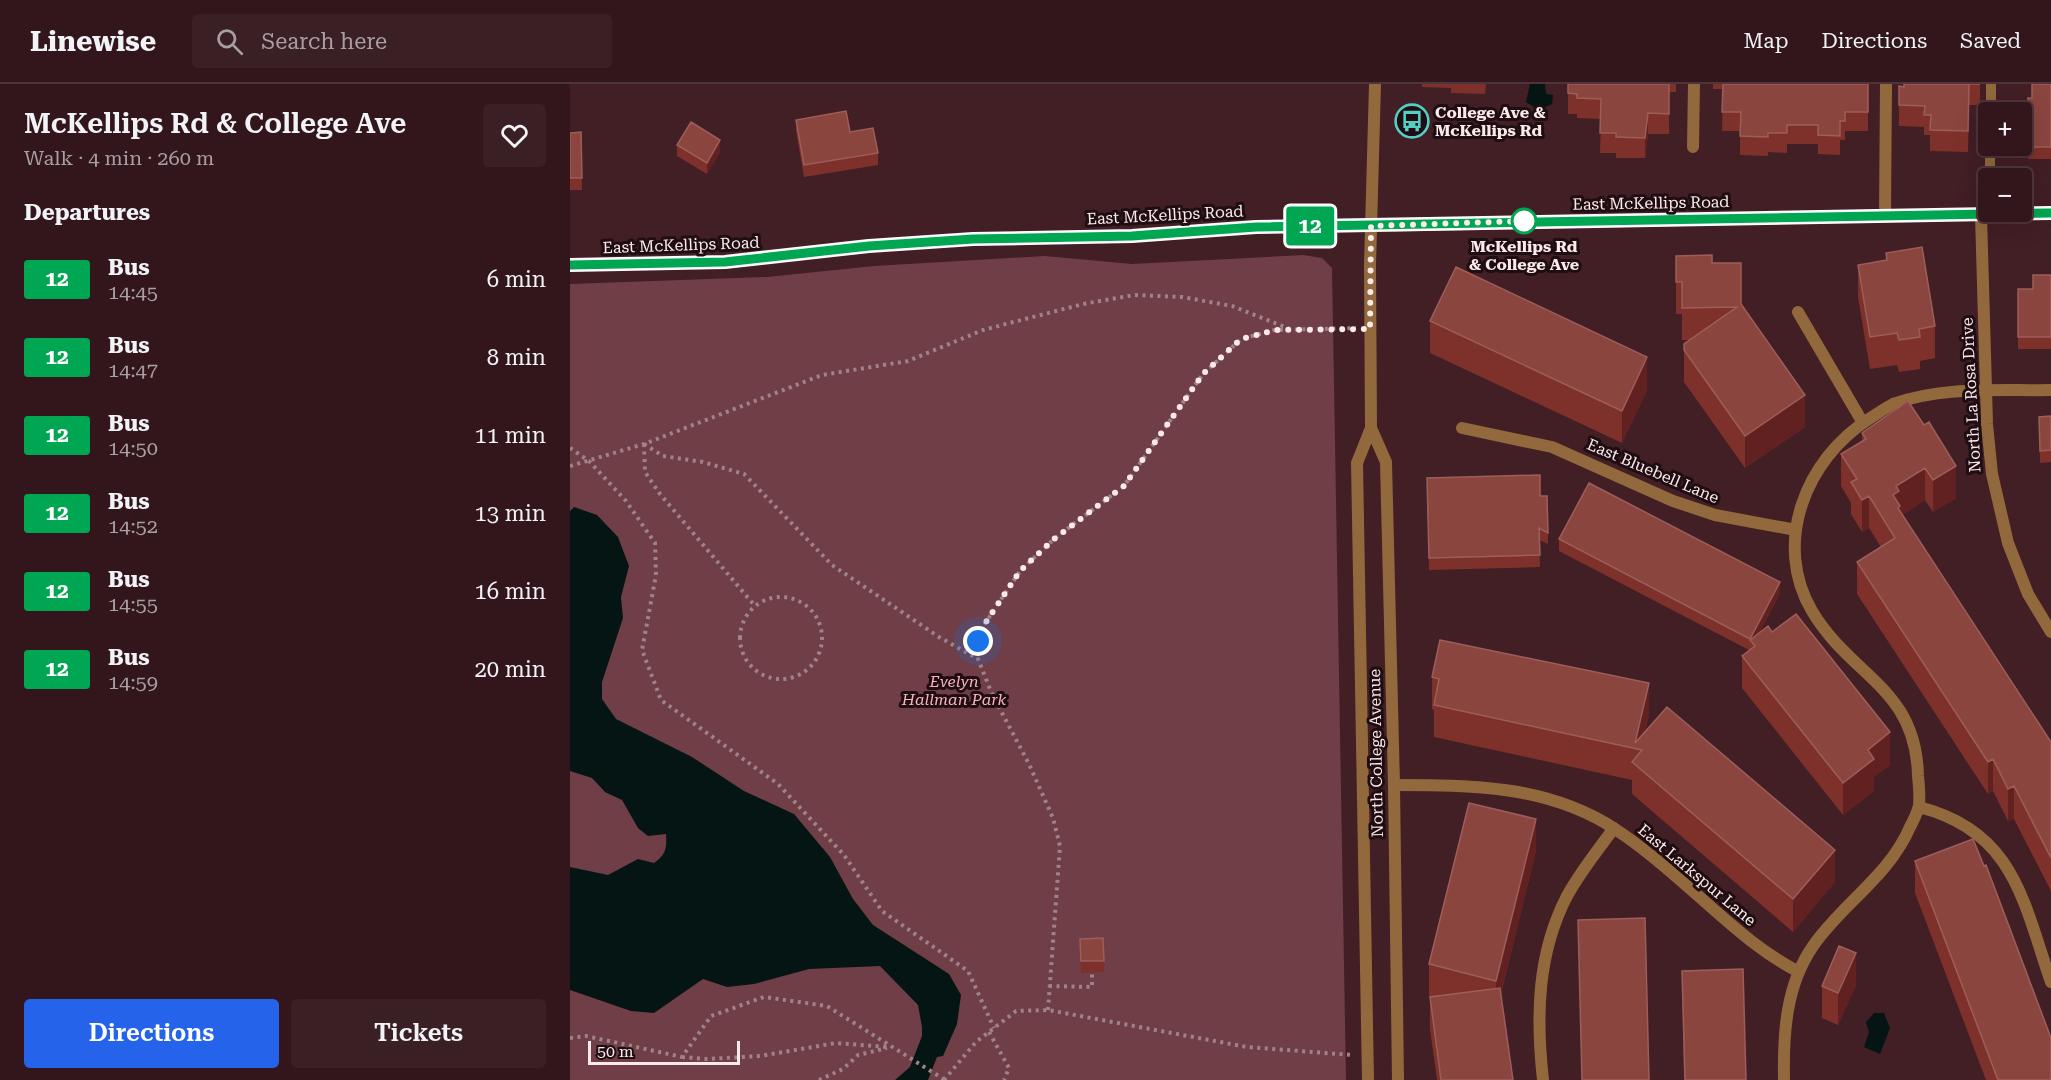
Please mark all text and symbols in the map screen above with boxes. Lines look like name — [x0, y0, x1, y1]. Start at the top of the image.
search box — [192, 14, 612, 68]
text: Linewise — [30, 25, 156, 58]
icon: search — [213, 25, 246, 58]
text: Search here — [261, 29, 387, 54]
text: Map — [1744, 29, 1788, 53]
text: Directions — [1821, 29, 1927, 53]
text: Saved — [1960, 29, 2021, 53]
map controls — [1978, 102, 2032, 222]
button: + — [1978, 102, 2032, 156]
bus stop icon: College Ave & McKellips Rd — [1394, 103, 1430, 139]
place label: College Ave & McKellips Rd — [1435, 103, 1546, 140]
button: heart — [483, 104, 546, 167]
text: McKellips Rd & College Ave — [24, 107, 406, 140]
text: Walk · 4 min · 260 m — [24, 146, 214, 170]
button: − — [1978, 168, 2032, 222]
street label: East McKellips Road — [1572, 192, 1730, 214]
text: Departures — [24, 200, 150, 225]
street label: East McKellips Road — [1086, 201, 1244, 229]
line badge: 12 — [1283, 206, 1337, 246]
marker: McKellips Rd & College Ave — [1511, 208, 1537, 234]
text: 12 — [1298, 214, 1322, 238]
street label: East McKellips Road — [602, 233, 760, 257]
place label: McKellips Rd & College Ave — [1469, 237, 1579, 274]
text: Bus — [108, 255, 150, 280]
text: 12 — [45, 267, 69, 291]
text: 6 min — [487, 267, 546, 292]
text: 14:45 — [108, 280, 158, 304]
street label: North La Rosa Drive — [1957, 317, 1985, 473]
text: Bus — [108, 333, 150, 358]
text: 12 — [45, 345, 69, 369]
text: 8 min — [487, 345, 546, 370]
text: 14:47 — [108, 358, 158, 382]
text: Bus — [108, 411, 150, 436]
text: 12 — [45, 423, 69, 447]
text: 11 min — [475, 423, 546, 448]
street label: East Bluebell Lane — [1584, 435, 1722, 507]
text: 14:50 — [108, 436, 158, 460]
text: Bus — [108, 489, 150, 514]
text: 12 — [45, 501, 69, 525]
text: 13 min — [475, 501, 546, 526]
text: 14:52 — [108, 514, 158, 538]
text: Bus — [108, 567, 150, 592]
text: 12 — [45, 579, 69, 603]
text: 16 min — [475, 579, 546, 604]
text: 14:55 — [108, 592, 158, 616]
your location — [963, 626, 993, 656]
text: Bus — [108, 645, 150, 670]
text: 12 — [45, 657, 69, 681]
text: 20 min — [475, 657, 546, 682]
street label: North College Avenue — [1365, 668, 1387, 837]
text: 14:59 — [108, 670, 158, 694]
park label: Evelyn Hallman Park — [901, 672, 1007, 709]
street label: East Larkspur Lane — [1634, 820, 1760, 930]
button: Directions — [24, 999, 279, 1068]
button: Tickets — [291, 999, 546, 1068]
scale bar — [588, 1038, 740, 1066]
text: 50 m — [597, 1042, 634, 1061]

